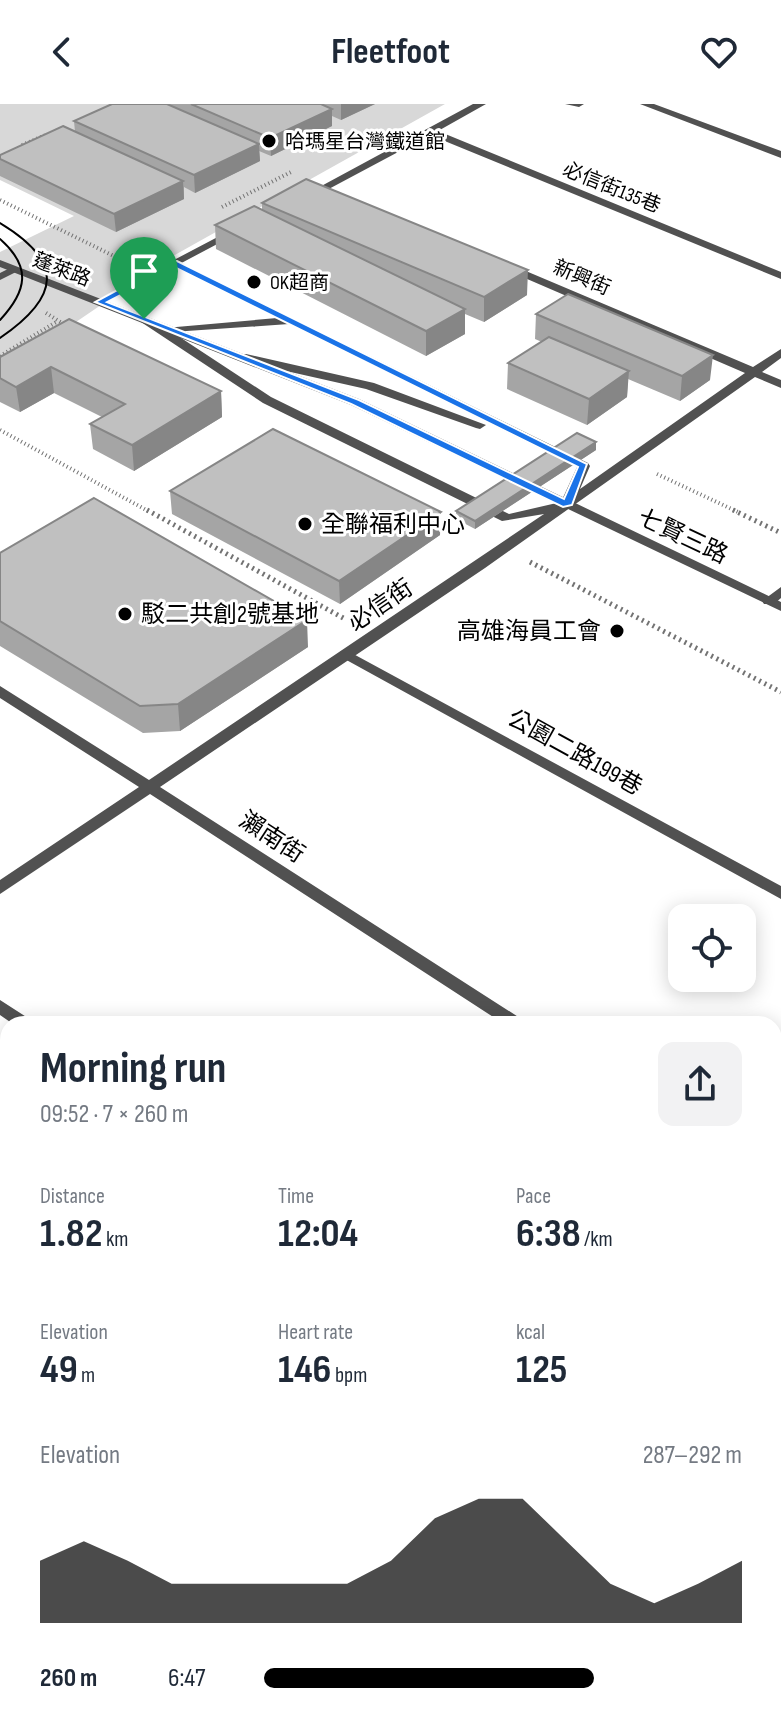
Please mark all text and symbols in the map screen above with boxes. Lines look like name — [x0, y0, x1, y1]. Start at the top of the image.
icon: back — [40, 30, 84, 74]
icon: heart — [697, 30, 741, 74]
text: Fleetfoot — [331, 31, 450, 74]
place label: 哈瑪星台灣鐵道館 — [285, 130, 445, 154]
marker: 哈瑪星台灣鐵道館 — [260, 132, 278, 150]
street label: 必信街135巷 — [559, 157, 664, 218]
pin — [110, 237, 178, 319]
street label: 蓬萊路 — [29, 248, 94, 292]
icon: arrive — [122, 249, 166, 293]
street label: 新興街 — [549, 255, 614, 301]
place label: OK超商 — [270, 271, 329, 295]
marker: OK超商 — [245, 273, 263, 291]
street label: 七賢三路 — [633, 503, 732, 570]
place label: 全聯福利中心 — [321, 510, 465, 539]
marker: 全聯福利中心 — [296, 515, 314, 533]
street label: 必信街 — [342, 573, 418, 638]
place label: 駁二共創2號基地 — [141, 600, 319, 629]
marker: 駁二共創2號基地 — [116, 605, 134, 623]
place label: 高雄海員工會 — [457, 617, 601, 646]
marker: 高雄海員工會 — [608, 622, 626, 640]
street label: 公園二路199巷 — [502, 703, 647, 801]
street label: 瀨南街 — [234, 806, 310, 869]
map controls — [668, 904, 756, 992]
button: locate — [668, 904, 756, 992]
text: Morning run — [40, 1042, 226, 1095]
button: share — [658, 1042, 742, 1126]
text: 09:52 · 7 × 260 m — [40, 1099, 189, 1130]
text: Distance — [40, 1183, 105, 1210]
text: Time — [278, 1183, 314, 1210]
text: Pace — [516, 1183, 551, 1210]
text: 1.82 — [40, 1210, 102, 1258]
text: 12:04 — [278, 1210, 358, 1258]
text: 6:38 — [516, 1210, 581, 1258]
text: km — [102, 1226, 128, 1253]
text: /km — [581, 1226, 613, 1253]
text: Elevation — [40, 1319, 108, 1346]
text: Heart rate — [278, 1319, 353, 1346]
text: kcal — [516, 1319, 545, 1346]
text: 49 — [40, 1346, 78, 1394]
text: 146 — [278, 1346, 331, 1394]
text: 125 — [516, 1346, 567, 1394]
text: m — [78, 1362, 95, 1389]
text: bpm — [331, 1362, 367, 1389]
text: Elevation — [40, 1440, 120, 1471]
text: 287–292 m — [643, 1440, 742, 1471]
text: 260 m — [40, 1663, 97, 1694]
text: 6:47 — [168, 1663, 205, 1694]

